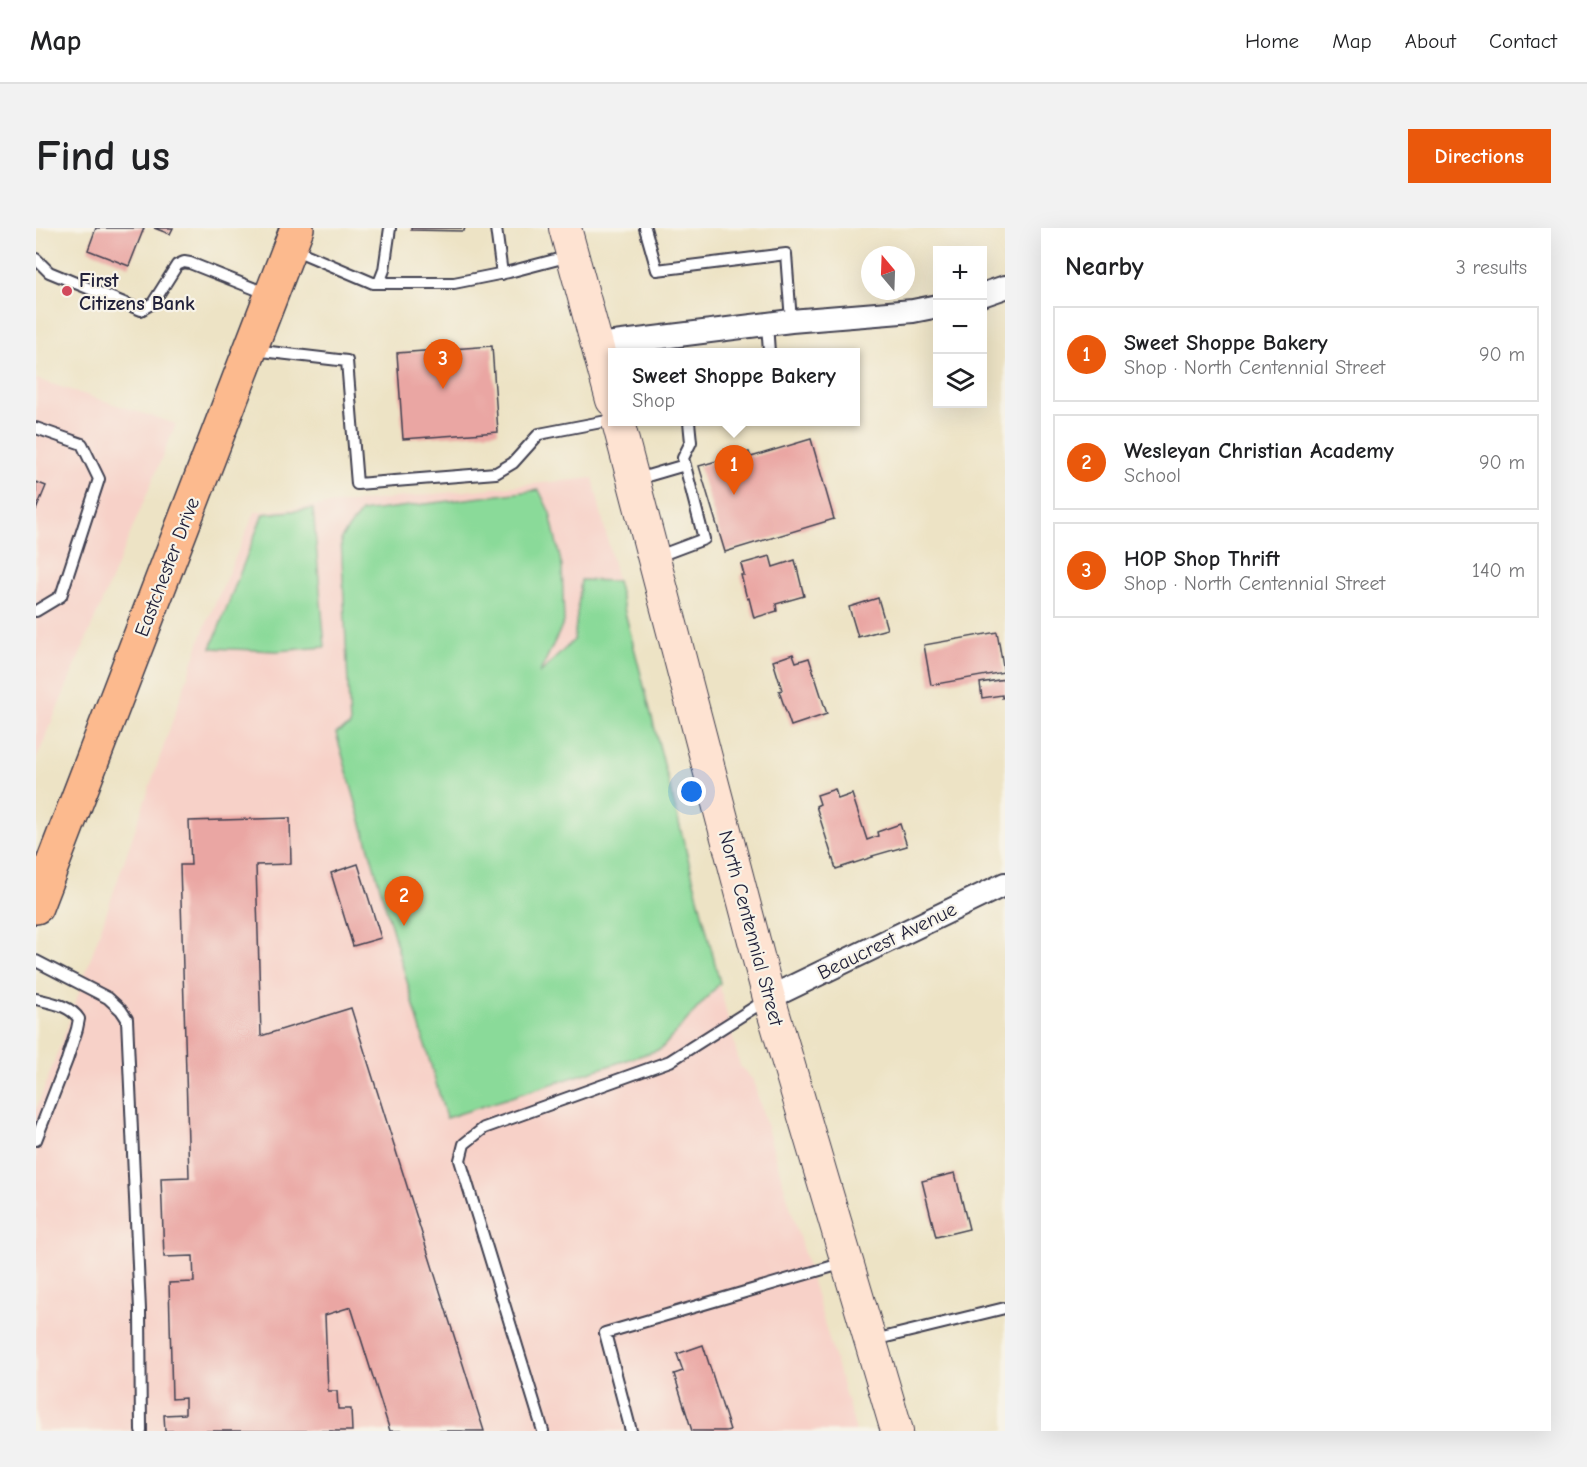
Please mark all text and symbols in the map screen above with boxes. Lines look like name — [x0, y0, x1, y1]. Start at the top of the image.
text: Map — [30, 25, 81, 57]
text: Home — [1245, 29, 1299, 53]
text: Map — [1332, 29, 1372, 53]
text: About — [1405, 29, 1456, 53]
text: Contact — [1489, 29, 1557, 53]
button: Directions — [1408, 129, 1551, 183]
text: Find us — [36, 132, 170, 181]
north arrow — [861, 246, 915, 300]
map controls — [933, 246, 987, 408]
button: + — [933, 246, 987, 300]
text: Nearby — [1065, 252, 1144, 282]
text: 3 results — [1456, 256, 1527, 279]
place label: First Citizens Bank — [79, 269, 195, 315]
marker: First Citizens Bank — [60, 284, 74, 298]
button: − — [933, 300, 987, 354]
text: Sweet Shoppe Bakery — [1124, 330, 1328, 356]
pin: 3 — [424, 340, 462, 389]
text: 1 — [1083, 343, 1090, 366]
text: 90 m — [1479, 343, 1525, 366]
popup — [608, 348, 860, 426]
button: layers — [933, 354, 987, 408]
text: Shop · North Centennial Street — [1124, 356, 1385, 379]
text: Sweet Shoppe Bakery — [632, 363, 836, 389]
text: Shop — [632, 389, 675, 412]
text: Wesleyan Christian Academy — [1124, 438, 1394, 464]
pin: 1 — [714, 446, 754, 495]
text: 2 — [1082, 451, 1091, 474]
text: 90 m — [1479, 451, 1525, 474]
text: School — [1124, 464, 1181, 487]
street label: Eastchester Drive — [130, 494, 204, 640]
text: HOP Shop Thrift — [1124, 546, 1280, 572]
text: 3 — [1082, 559, 1091, 582]
text: 140 m — [1472, 559, 1525, 582]
text: Shop · North Centennial Street — [1124, 572, 1385, 595]
your location — [677, 777, 706, 806]
street label: North Centennial Street — [714, 828, 789, 1029]
pin: 2 — [384, 876, 424, 926]
street label: Beaucrest Avenue — [814, 897, 960, 985]

